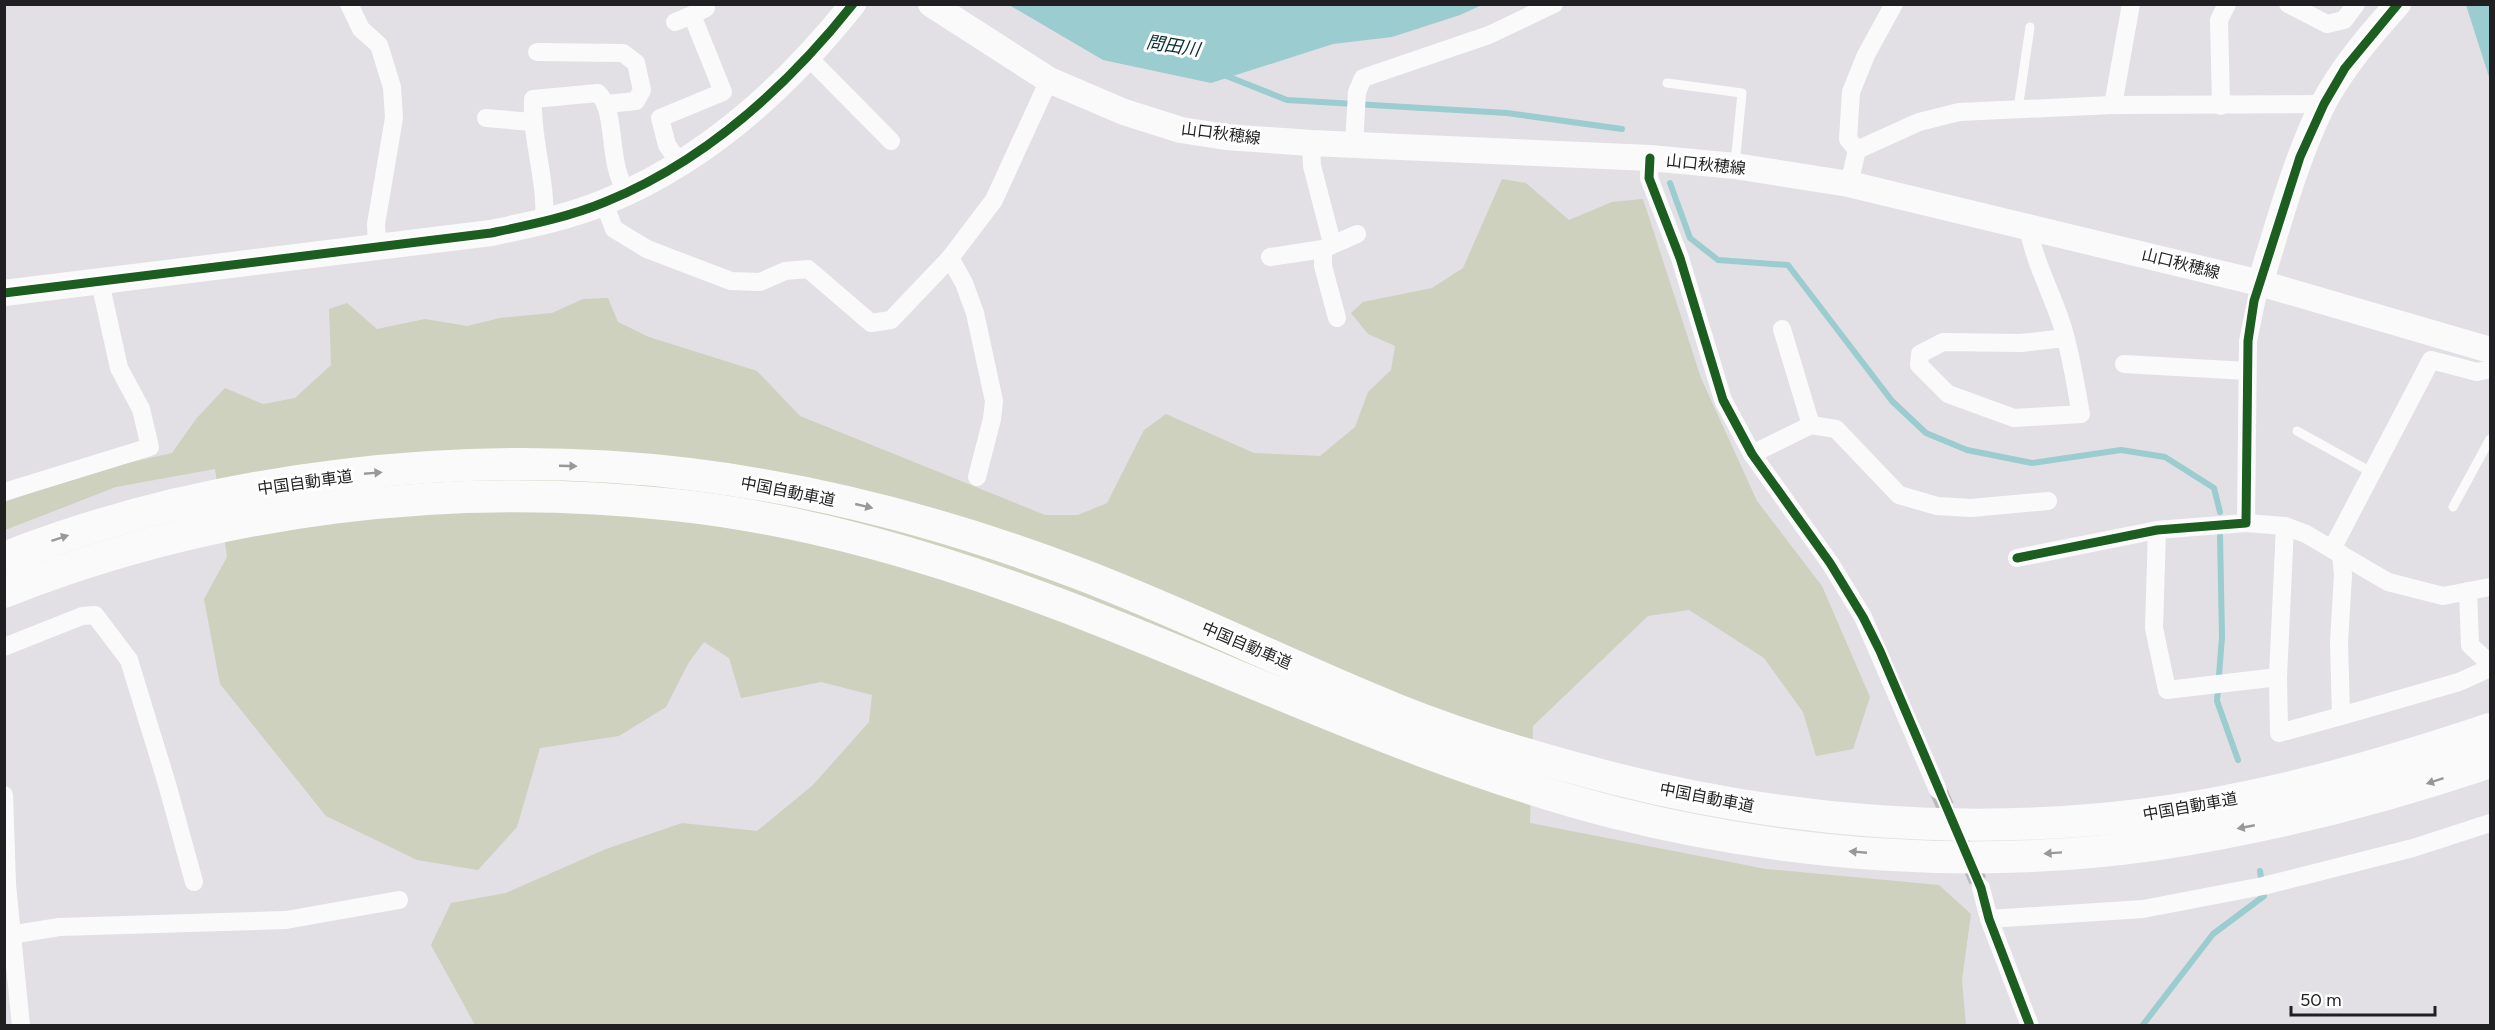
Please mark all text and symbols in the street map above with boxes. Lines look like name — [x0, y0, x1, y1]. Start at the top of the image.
water label: 問田川 — [1145, 31, 1203, 61]
street label: 山口秋穂線 — [1180, 119, 1262, 148]
street label: 山口秋穂線 — [1665, 151, 1747, 178]
street label: 山口秋穂線 — [2140, 245, 2222, 282]
one-way arrow — [558, 461, 577, 471]
street label: 中国自動車道 — [256, 466, 354, 499]
one-way arrow — [364, 468, 383, 478]
street label: 中国自動車道 — [739, 473, 837, 510]
one-way arrow — [855, 502, 874, 512]
one-way arrow — [51, 533, 69, 543]
street label: 中国自動車道 — [1199, 618, 1295, 673]
one-way arrow — [2426, 776, 2444, 786]
street label: 中国自動車道 — [1658, 779, 1756, 816]
street label: 中国自動車道 — [2141, 789, 2239, 824]
one-way arrow — [2236, 823, 2255, 832]
one-way arrow — [1848, 847, 1867, 857]
one-way arrow — [2043, 849, 2062, 858]
scale bar — [2291, 979, 2435, 1017]
text: 50 m — [2300, 989, 2342, 1011]

